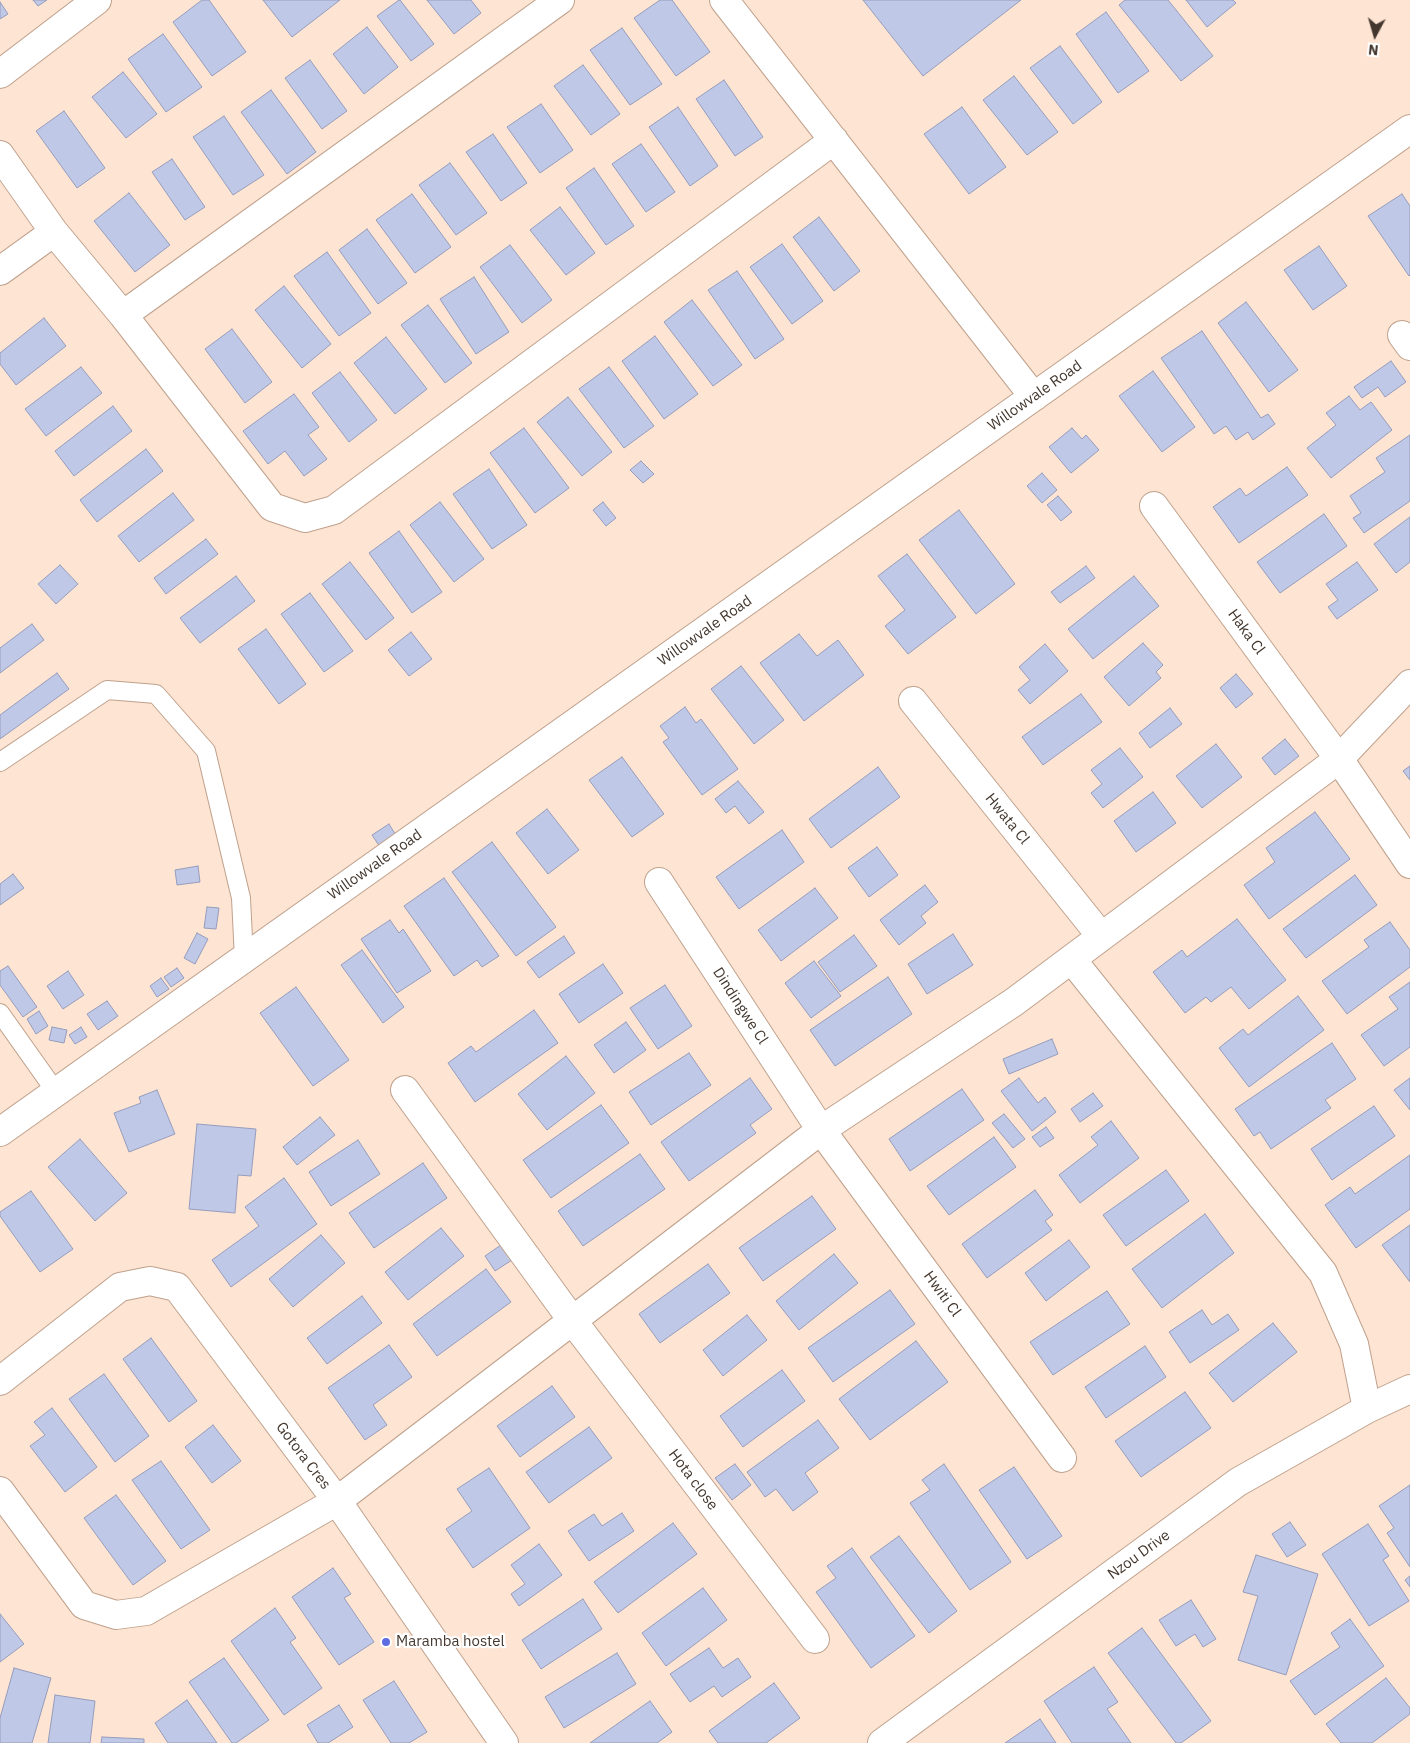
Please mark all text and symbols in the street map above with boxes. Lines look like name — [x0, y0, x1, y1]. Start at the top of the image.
north arrow — [1350, 10, 1400, 60]
text: N — [1367, 40, 1379, 59]
street label: Willowvale Road — [985, 357, 1085, 435]
street label: Willowvale Road — [655, 592, 755, 670]
street label: Haka Cl — [1224, 606, 1268, 658]
street label: Hwata Cl — [981, 790, 1033, 848]
street label: Willowvale Road — [325, 826, 425, 904]
street label: Dindingwe Cl — [709, 964, 771, 1048]
street label: Hwiti Cl — [919, 1268, 965, 1320]
street label: Gotora Cres — [272, 1419, 334, 1493]
street label: Hota close — [664, 1446, 722, 1514]
street label: Nzou Drive — [1104, 1526, 1174, 1584]
place label: Maramba hostel — [396, 1633, 505, 1651]
marker: Maramba hostel — [380, 1636, 392, 1648]

